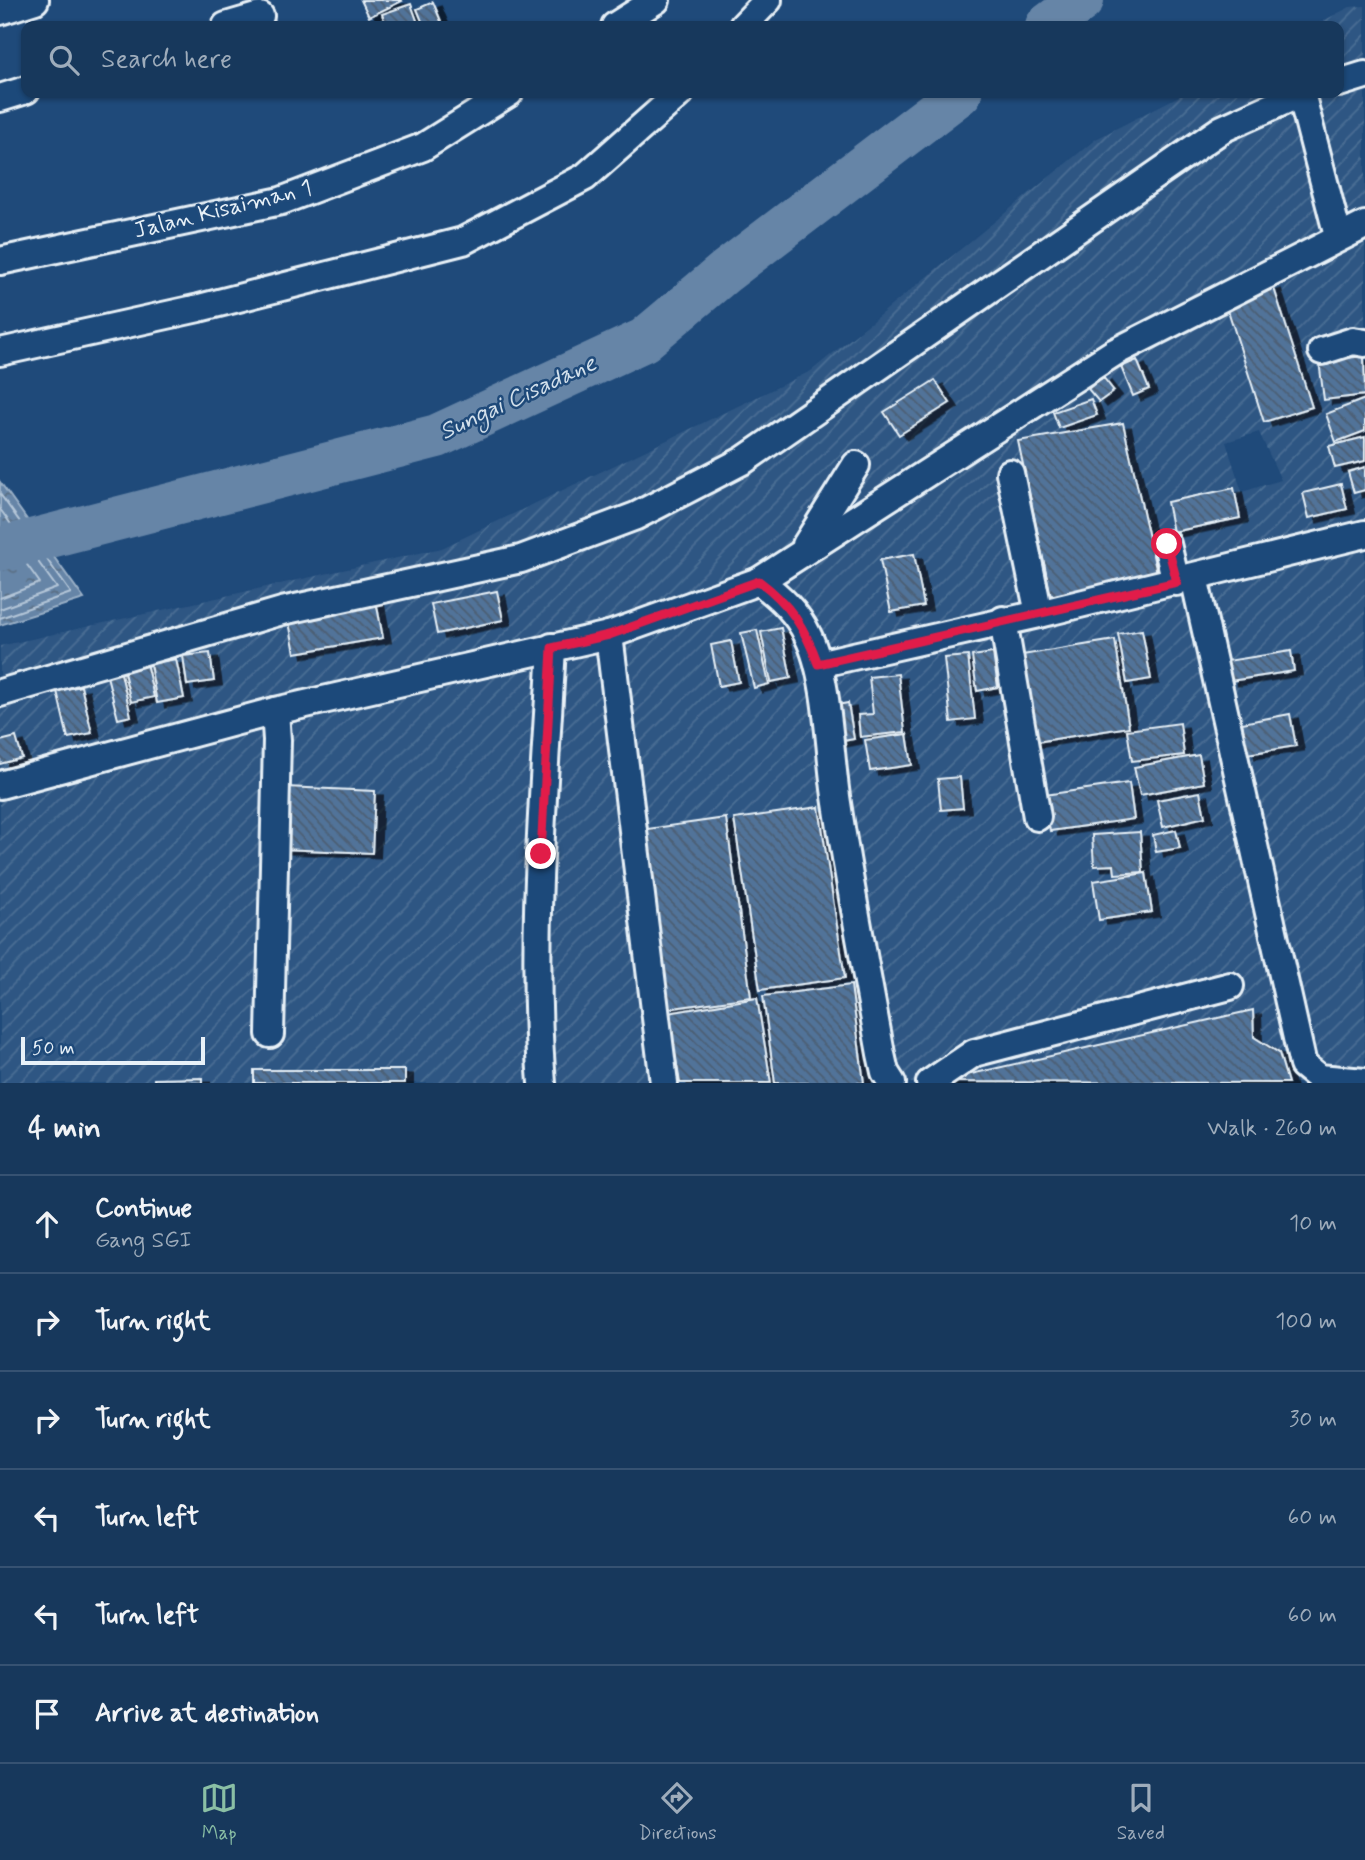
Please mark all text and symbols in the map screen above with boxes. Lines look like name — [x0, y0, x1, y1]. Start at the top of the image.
search box — [21, 21, 1344, 98]
icon: search — [45, 41, 83, 79]
text: Search here — [101, 43, 232, 77]
street label: Jalan Kisaiman 1 — [131, 173, 315, 247]
water label: Sungai Cisadane — [435, 348, 603, 450]
route start — [1151, 528, 1182, 559]
route end — [525, 838, 556, 869]
scale bar — [21, 1034, 205, 1066]
text: 50 m — [32, 1036, 75, 1061]
text: 4 min — [28, 1109, 101, 1148]
text: Walk · 260 m — [1207, 1114, 1337, 1144]
text: Continue — [95, 1192, 192, 1226]
icon: ahead — [28, 1205, 66, 1243]
text: 10 m — [1289, 1209, 1337, 1239]
text: Gang SGI — [95, 1226, 192, 1256]
icon: right — [28, 1303, 66, 1341]
text: Turn right — [95, 1305, 211, 1339]
text: 100 m — [1275, 1307, 1337, 1337]
icon: right — [28, 1401, 66, 1439]
text: Turn right — [95, 1403, 211, 1437]
text: 30 m — [1289, 1405, 1337, 1435]
icon: left — [28, 1499, 66, 1537]
text: Turn left — [95, 1501, 199, 1535]
text: 60 m — [1288, 1503, 1337, 1533]
icon: left — [28, 1597, 66, 1635]
text: Turn left — [95, 1599, 199, 1633]
text: 60 m — [1288, 1601, 1337, 1631]
icon: arrive — [28, 1695, 66, 1733]
text: Arrive at destination — [95, 1697, 319, 1731]
tab: Map — [200, 1779, 238, 1846]
tab: Directions — [638, 1779, 717, 1846]
tab: Saved — [1117, 1779, 1165, 1846]

